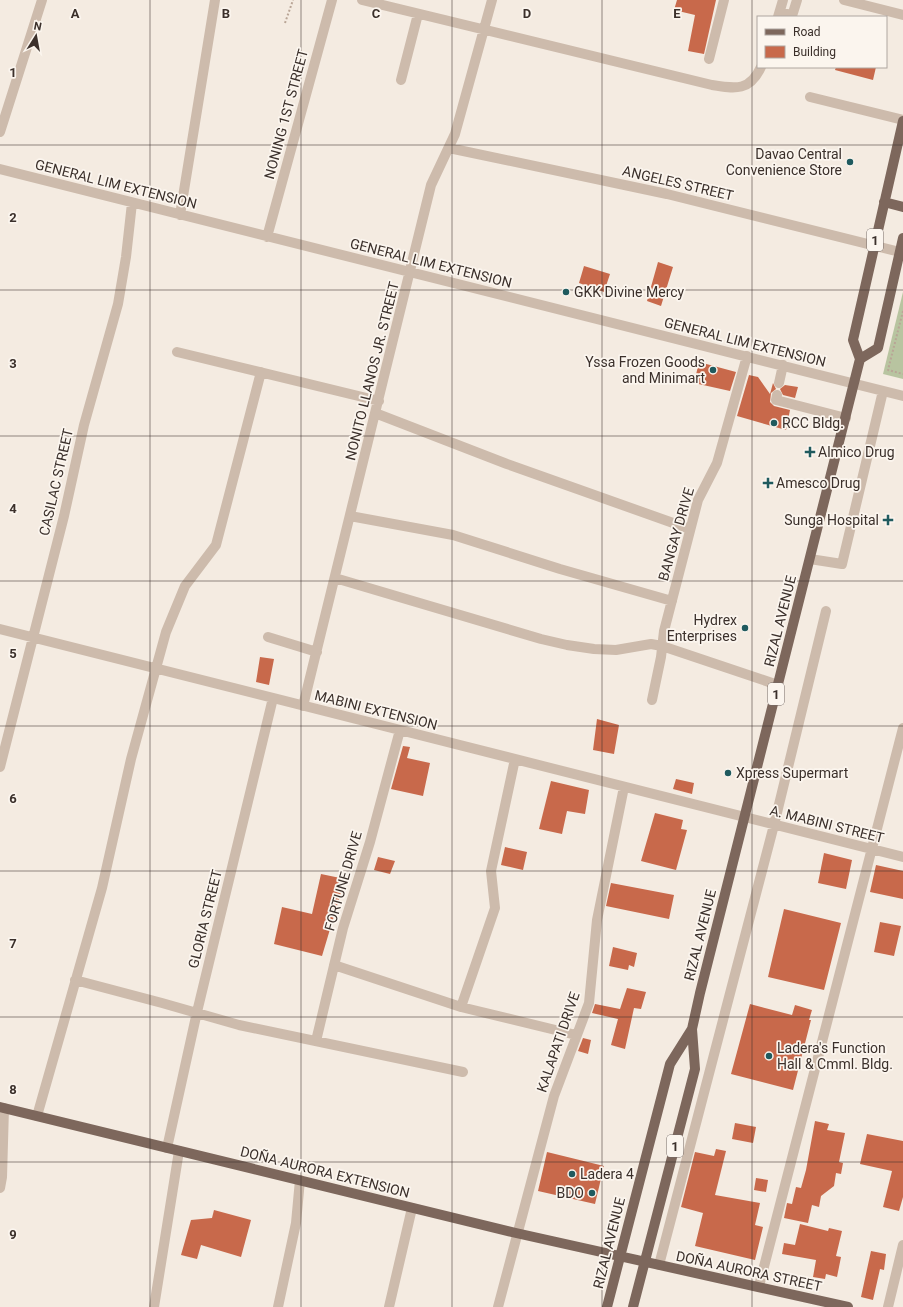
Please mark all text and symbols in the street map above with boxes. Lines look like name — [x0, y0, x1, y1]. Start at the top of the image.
text: A — [71, 6, 80, 21]
text: B — [222, 6, 230, 21]
text: C — [372, 6, 381, 21]
text: D — [523, 6, 531, 21]
text: E — [673, 6, 681, 21]
north arrow — [16, 16, 56, 56]
legend — [757, 16, 887, 68]
text: N — [33, 20, 43, 34]
text: Road — [793, 25, 821, 39]
text: Building — [793, 45, 836, 59]
street label: NONING 1ST STREET — [261, 47, 311, 181]
text: 1 — [9, 65, 17, 80]
place label: Davao Central Convenience Store — [726, 146, 842, 178]
street label: GENERAL LIM EXTENSION — [34, 156, 198, 212]
marker: Davao Central Convenience Store — [845, 157, 855, 167]
street label: ANGELES STREET — [621, 162, 736, 204]
text: 2 — [9, 210, 17, 225]
road number: 1 — [867, 229, 883, 251]
street label: GENERAL LIM EXTENSION — [349, 235, 513, 291]
street label: NONITO LLANOS JR. STREET — [342, 279, 402, 462]
place label: GKK Divine Mercy — [574, 284, 685, 300]
marker: GKK Divine Mercy — [561, 287, 571, 297]
street label: GENERAL LIM EXTENSION — [663, 314, 827, 370]
place label: Yssa Frozen Goods and Minimart — [585, 354, 705, 386]
text: 3 — [9, 356, 17, 371]
marker: Yssa Frozen Goods and Minimart — [708, 365, 718, 375]
place label: RCC Bldg. — [782, 415, 844, 431]
marker: RCC Bldg. — [769, 418, 779, 428]
street label: CASILAC STREET — [36, 426, 76, 537]
place label: Almico Drug — [818, 444, 895, 460]
marker: Almico Drug — [805, 447, 815, 457]
place label: Amesco Drug — [776, 475, 860, 491]
marker: Amesco Drug — [763, 478, 773, 488]
street label: BANGAY DRIVE — [655, 485, 697, 582]
text: 4 — [9, 501, 17, 516]
place label: Sunga Hospital — [784, 512, 879, 528]
marker: Sunga Hospital — [882, 514, 894, 526]
street label: RIZAL AVENUE — [761, 574, 799, 668]
place label: Hydrex Enterprises — [667, 612, 737, 644]
marker: Hydrex Enterprises — [740, 623, 750, 633]
text: 5 — [9, 646, 17, 661]
road number: 1 — [768, 683, 784, 705]
street label: MABINI EXTENSION — [313, 687, 439, 733]
place label: Xpress Supermart — [736, 765, 849, 781]
marker: Xpress Supermart — [723, 768, 733, 778]
text: 6 — [9, 791, 17, 806]
street label: A. MABINI STREET — [768, 802, 886, 846]
street label: FORTUNE DRIVE — [321, 829, 365, 933]
street label: GLORIA STREET — [185, 867, 225, 970]
street label: RIZAL AVENUE — [681, 888, 719, 982]
text: 7 — [9, 936, 17, 951]
street label: KALAPATI DRIVE — [533, 990, 583, 1094]
place label: Ladera's Function Hall & Cmml. Bldg. — [777, 1040, 893, 1072]
marker: Ladera's Function Hall & Cmml. Bldg. — [764, 1051, 774, 1061]
text: 8 — [9, 1082, 17, 1097]
road number: 1 — [667, 1135, 683, 1157]
street label: DOÑA AURORA EXTENSION — [239, 1142, 412, 1201]
place label: Ladera 4 — [580, 1166, 634, 1182]
marker: Ladera 4 — [567, 1169, 577, 1179]
place label: BDO — [556, 1185, 584, 1201]
marker: BDO — [587, 1188, 597, 1198]
street label: RIZAL AVENUE — [590, 1196, 628, 1290]
text: 9 — [9, 1227, 17, 1242]
street label: DOÑA AURORA STREET — [675, 1247, 824, 1294]

